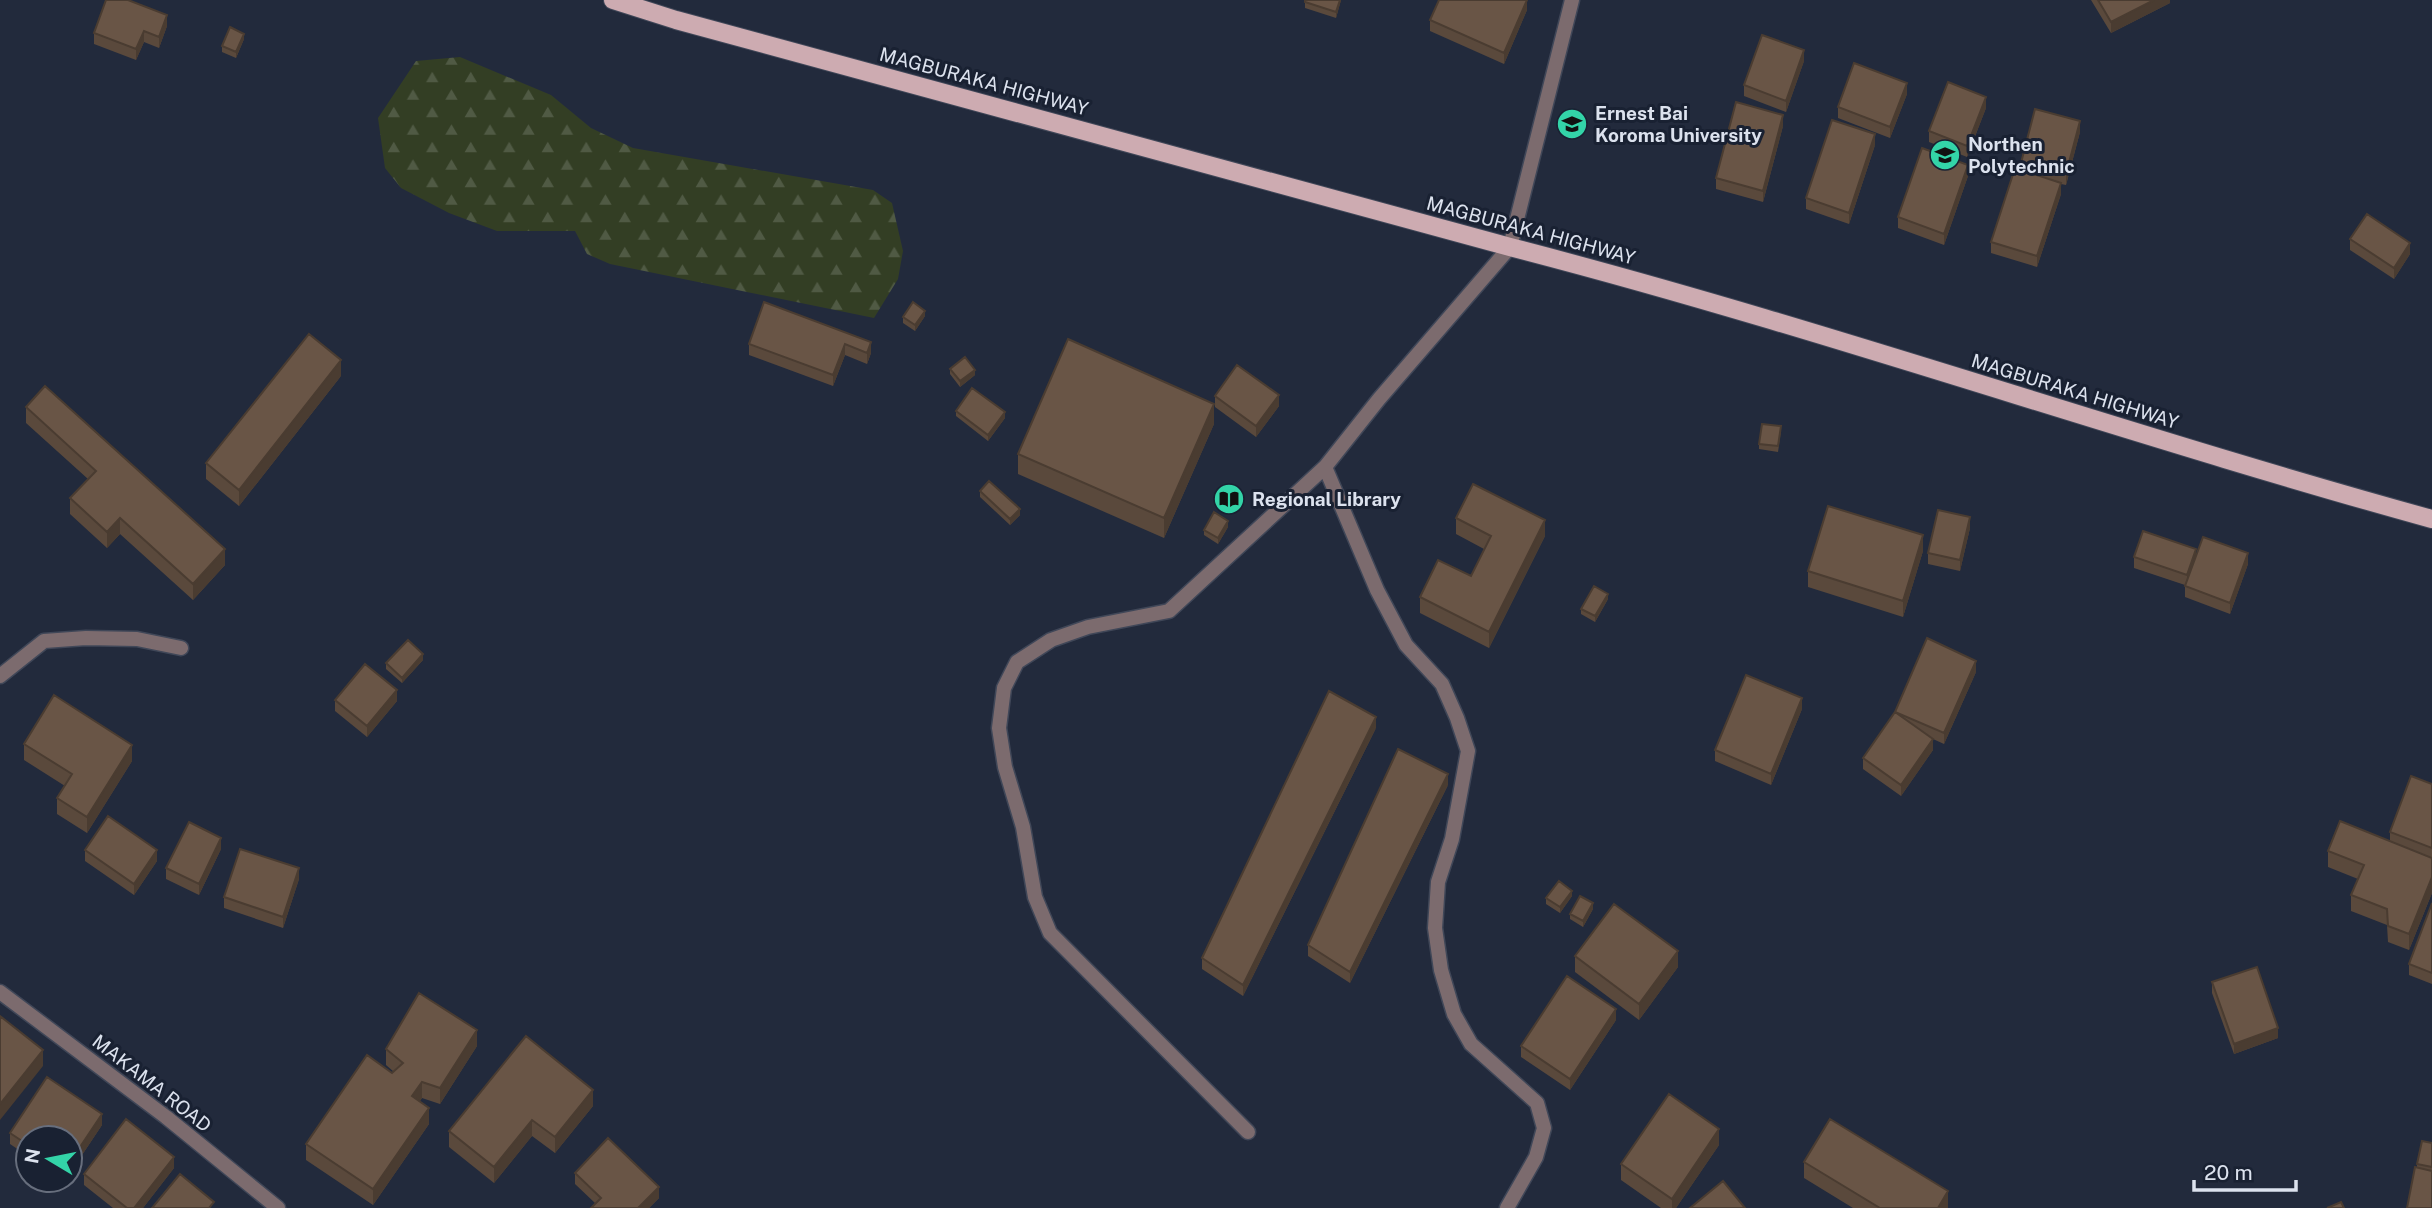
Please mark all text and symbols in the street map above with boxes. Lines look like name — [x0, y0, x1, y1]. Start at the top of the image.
street label: MAGBURAKA HIGHWAY — [877, 43, 1091, 120]
place label: Ernest Bai Koroma University — [1595, 102, 1762, 146]
school or university icon: Ernest Bai Koroma University — [1555, 107, 1589, 141]
place label: Northen Polytechnic — [1968, 133, 2075, 177]
school or university icon: Northen Polytechnic — [1928, 138, 1962, 172]
street label: MAGBURAKA HIGHWAY — [1424, 192, 1638, 269]
street label: MAGBURAKA HIGHWAY — [1969, 349, 2182, 433]
library icon: Regional Library — [1212, 482, 1246, 516]
place label: Regional Library — [1252, 488, 1401, 510]
street label: MAKAMA ROAD — [88, 1030, 216, 1136]
north arrow — [14, 1124, 84, 1194]
text: N — [20, 1147, 44, 1165]
scale bar — [2194, 1148, 2296, 1192]
text: 20 m — [2204, 1160, 2253, 1185]

